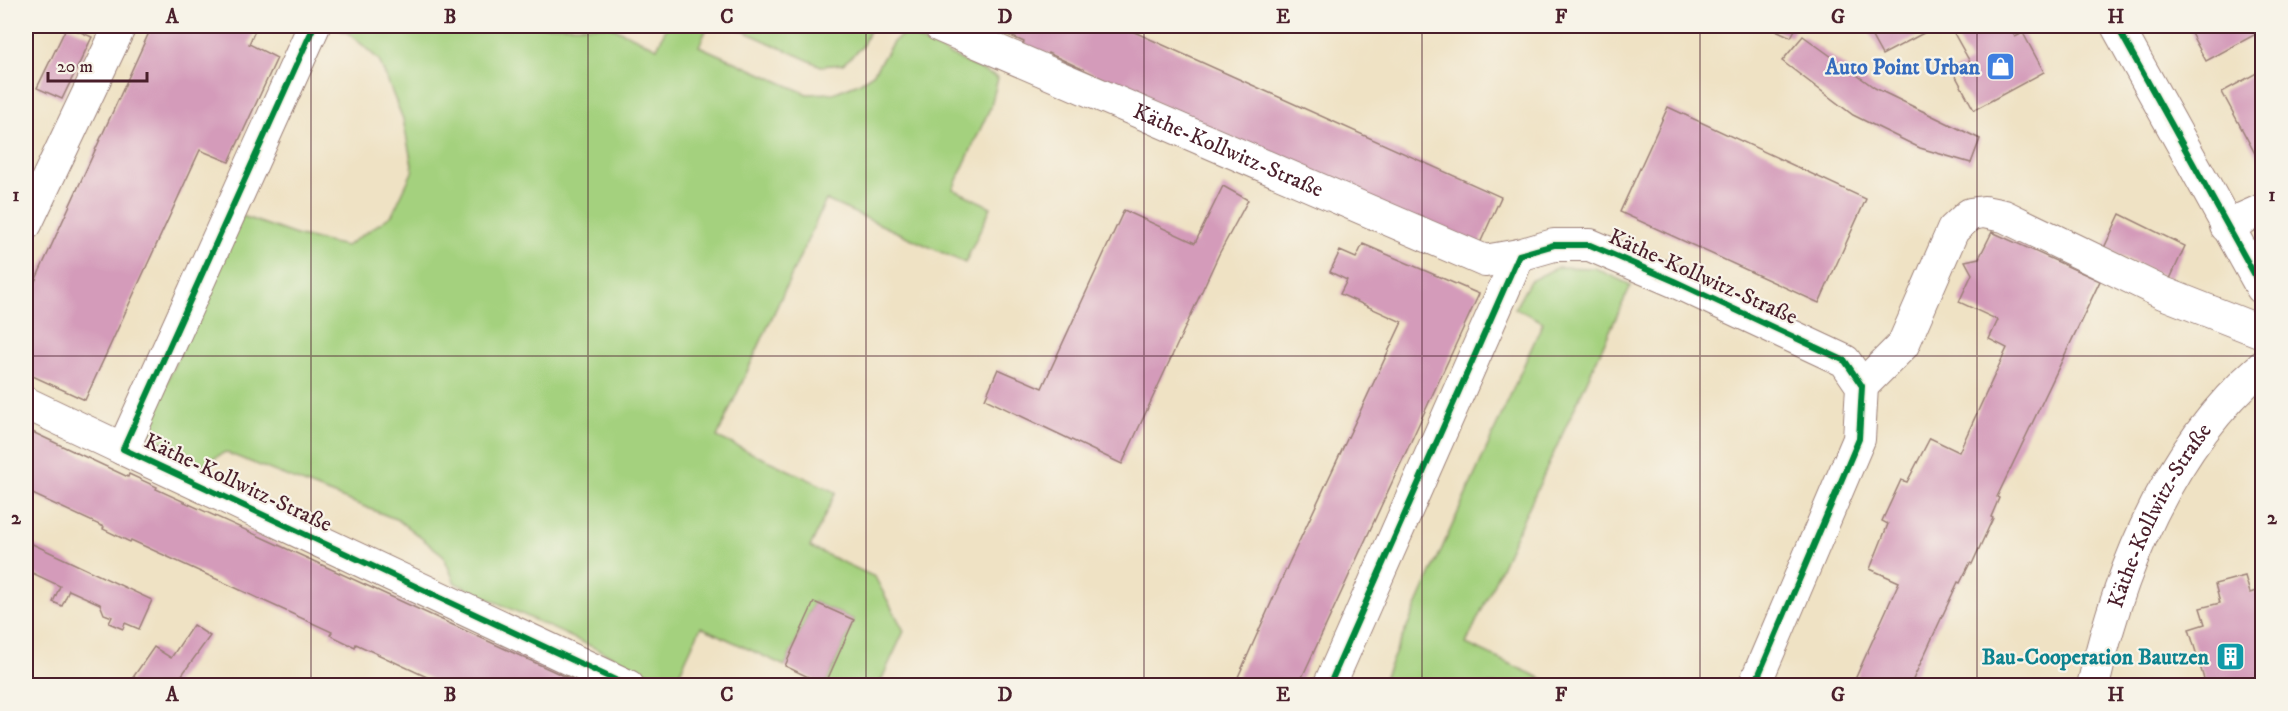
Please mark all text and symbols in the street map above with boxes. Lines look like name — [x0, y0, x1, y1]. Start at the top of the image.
text: A — [165, 5, 180, 30]
text: B — [444, 5, 456, 30]
text: C — [720, 5, 734, 30]
text: D — [998, 5, 1013, 30]
text: E — [1276, 5, 1290, 30]
text: F — [1555, 5, 1568, 30]
text: G — [1831, 5, 1845, 30]
text: H — [2108, 5, 2125, 30]
scale bar — [48, 45, 147, 83]
shop icon: Auto Point Urban — [1985, 51, 2017, 83]
place label: Auto Point Urban — [1824, 54, 1981, 81]
text: 20 m — [57, 56, 93, 78]
street label: Käthe-Kollwitz-Straße — [1129, 98, 1327, 203]
text: 1 — [12, 183, 20, 208]
text: 1 — [2268, 183, 2276, 208]
street label: Käthe-Kollwitz-Straße — [1604, 223, 1802, 331]
street label: Käthe-Kollwitz-Straße — [2102, 418, 2217, 611]
street label: Käthe-Kollwitz-Straße — [140, 428, 336, 538]
text: 2 — [11, 506, 22, 531]
text: 2 — [2267, 506, 2278, 531]
building icon: Bau-Cooperation Bautzen — [2214, 641, 2246, 673]
place label: Bau-Cooperation Bautzen — [1982, 644, 2209, 671]
text: A — [165, 683, 180, 708]
text: B — [444, 683, 456, 708]
text: C — [720, 683, 734, 708]
text: D — [998, 683, 1013, 708]
text: E — [1276, 683, 1290, 708]
text: F — [1555, 683, 1568, 708]
text: G — [1831, 683, 1845, 708]
text: H — [2108, 683, 2125, 708]

